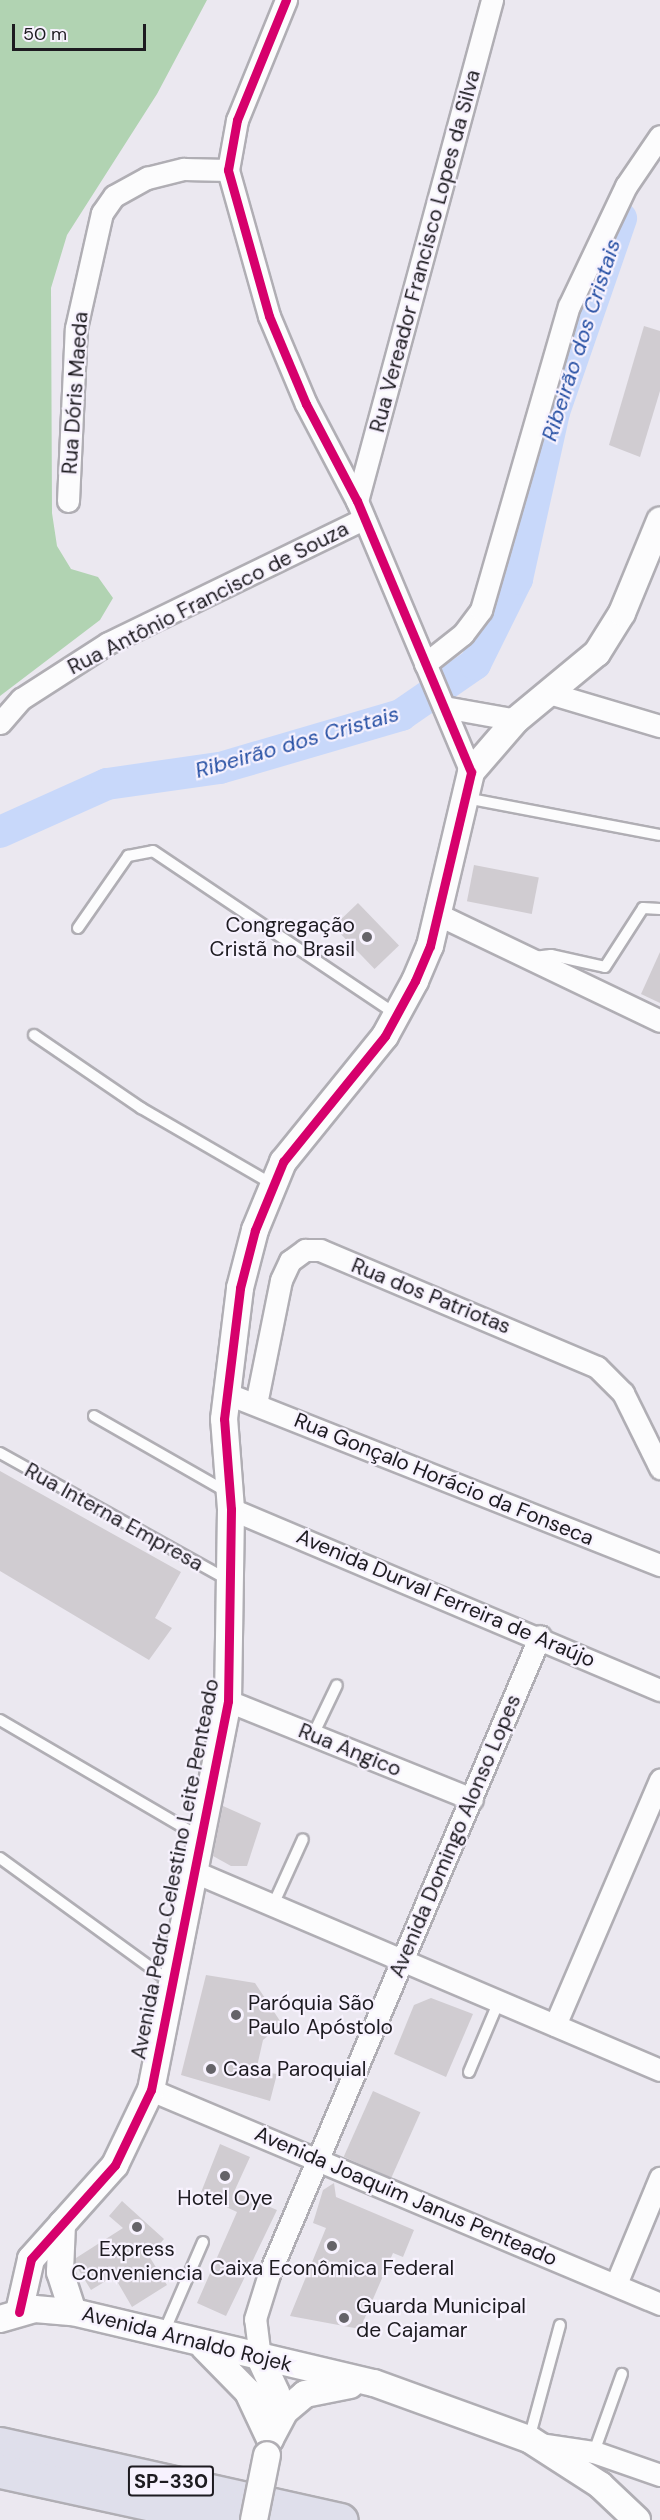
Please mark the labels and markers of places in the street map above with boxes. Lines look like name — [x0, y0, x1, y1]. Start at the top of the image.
place label: Congregação Cristã no Brasil — [210, 912, 355, 962]
marker: Congregação Cristã no Brasil — [360, 930, 374, 944]
place label: Paróquia São Paulo Apóstolo — [248, 1990, 393, 2040]
marker: Paróquia São Paulo Apóstolo — [229, 2008, 243, 2022]
place label: Casa Paroquial — [223, 2056, 366, 2082]
marker: Casa Paroquial — [204, 2062, 218, 2076]
marker: Hotel Oye — [218, 2169, 232, 2183]
place label: Hotel Oye — [177, 2185, 273, 2211]
marker: Express Conveniencia — [130, 2220, 144, 2234]
place label: Express Conveniencia — [71, 2236, 203, 2286]
marker: Caixa Econômica Federal — [325, 2239, 339, 2253]
place label: Caixa Econômica Federal — [210, 2255, 454, 2281]
place label: Guarda Municipal de Cajamar — [356, 2293, 526, 2343]
marker: Guarda Municipal de Cajamar — [337, 2311, 351, 2325]

